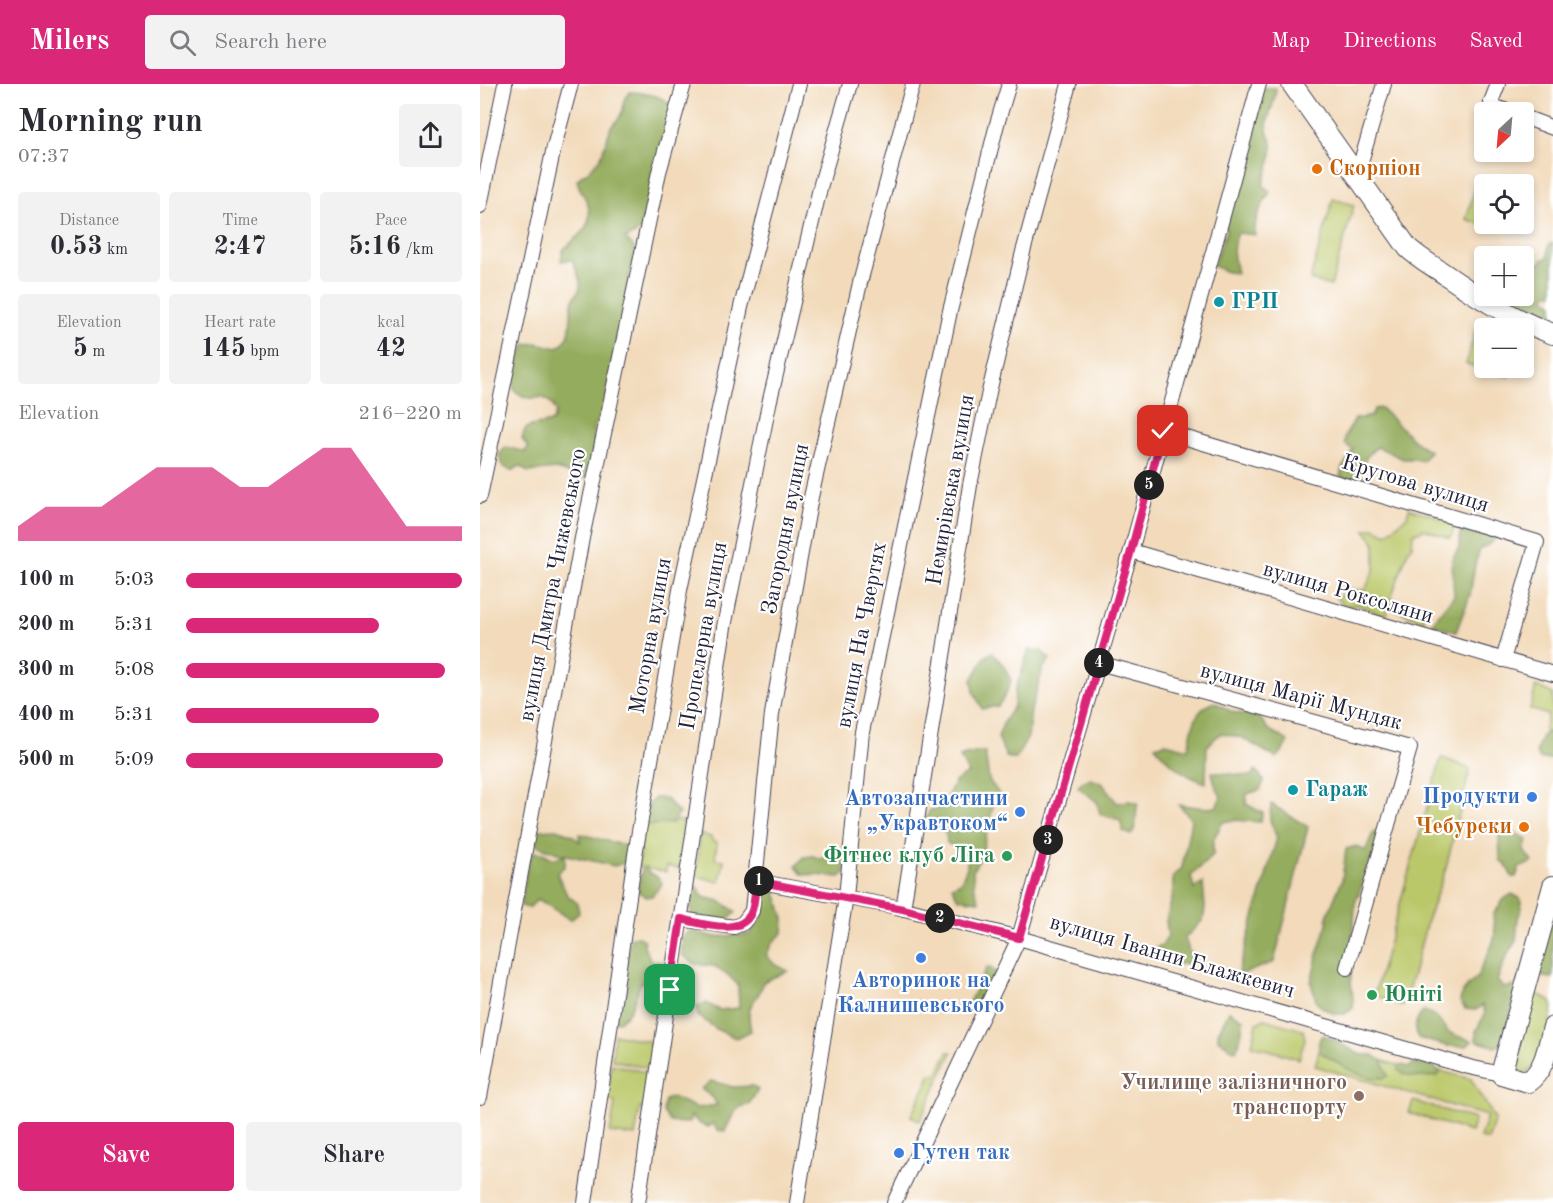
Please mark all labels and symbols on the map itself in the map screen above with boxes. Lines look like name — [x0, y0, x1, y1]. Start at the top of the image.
north arrow — [1474, 102, 1534, 162]
place label: Скорпіон — [1329, 158, 1421, 180]
marker: Скорпіон — [1310, 162, 1324, 176]
place label: ГРП — [1231, 291, 1279, 313]
marker: ГРП — [1212, 295, 1226, 309]
street label: Немирівська вулиця — [923, 393, 979, 587]
pin — [1137, 405, 1188, 456]
street label: Загородня вулиця — [759, 442, 813, 616]
street label: вулиця Дмитра Чижевського — [516, 447, 590, 723]
street label: Кругова вулиця — [1339, 451, 1491, 517]
pin: 5 — [1134, 470, 1164, 500]
street label: Пропелерна вулиця — [677, 540, 731, 732]
street label: вулиця На Чвертях — [833, 540, 891, 730]
street label: Моторна вулиця — [626, 556, 676, 716]
street label: вулиця Роксоляни — [1260, 558, 1436, 628]
pin: 4 — [1084, 648, 1114, 678]
street label: вулиця Марії Мундяк — [1198, 659, 1404, 735]
place label: Гараж — [1305, 779, 1368, 801]
marker: Гараж — [1286, 783, 1300, 797]
place label: Продукти — [1422, 786, 1520, 808]
place label: Автозапчастини „Укравтоком“ — [844, 788, 1008, 835]
marker: Продукти — [1525, 790, 1539, 804]
marker: Автозапчастини „Укравтоком“ — [1013, 805, 1027, 819]
place label: Чебуреки — [1415, 816, 1512, 838]
marker: Чебуреки — [1517, 820, 1531, 834]
pin: 3 — [1033, 825, 1063, 855]
place label: Фітнес клуб Ліга — [823, 845, 995, 867]
marker: Фітнес клуб Ліга — [1000, 849, 1014, 863]
pin: 1 — [744, 866, 774, 896]
pin: 2 — [925, 903, 955, 933]
street label: вулиця Іванни Блажкевич — [1047, 911, 1297, 1003]
marker: Авторинок на Калнишевського — [914, 951, 928, 965]
pin — [644, 964, 695, 1015]
place label: Авторинок на Калнишевського — [837, 970, 1005, 1017]
place label: Юніті — [1384, 984, 1443, 1006]
marker: Юніті — [1365, 988, 1379, 1002]
place label: Училище залізничного транспорту — [1120, 1072, 1347, 1119]
marker: Училище залізничного транспорту — [1352, 1089, 1366, 1103]
place label: Гутен так — [911, 1142, 1010, 1164]
marker: Гутен так — [892, 1146, 906, 1160]

